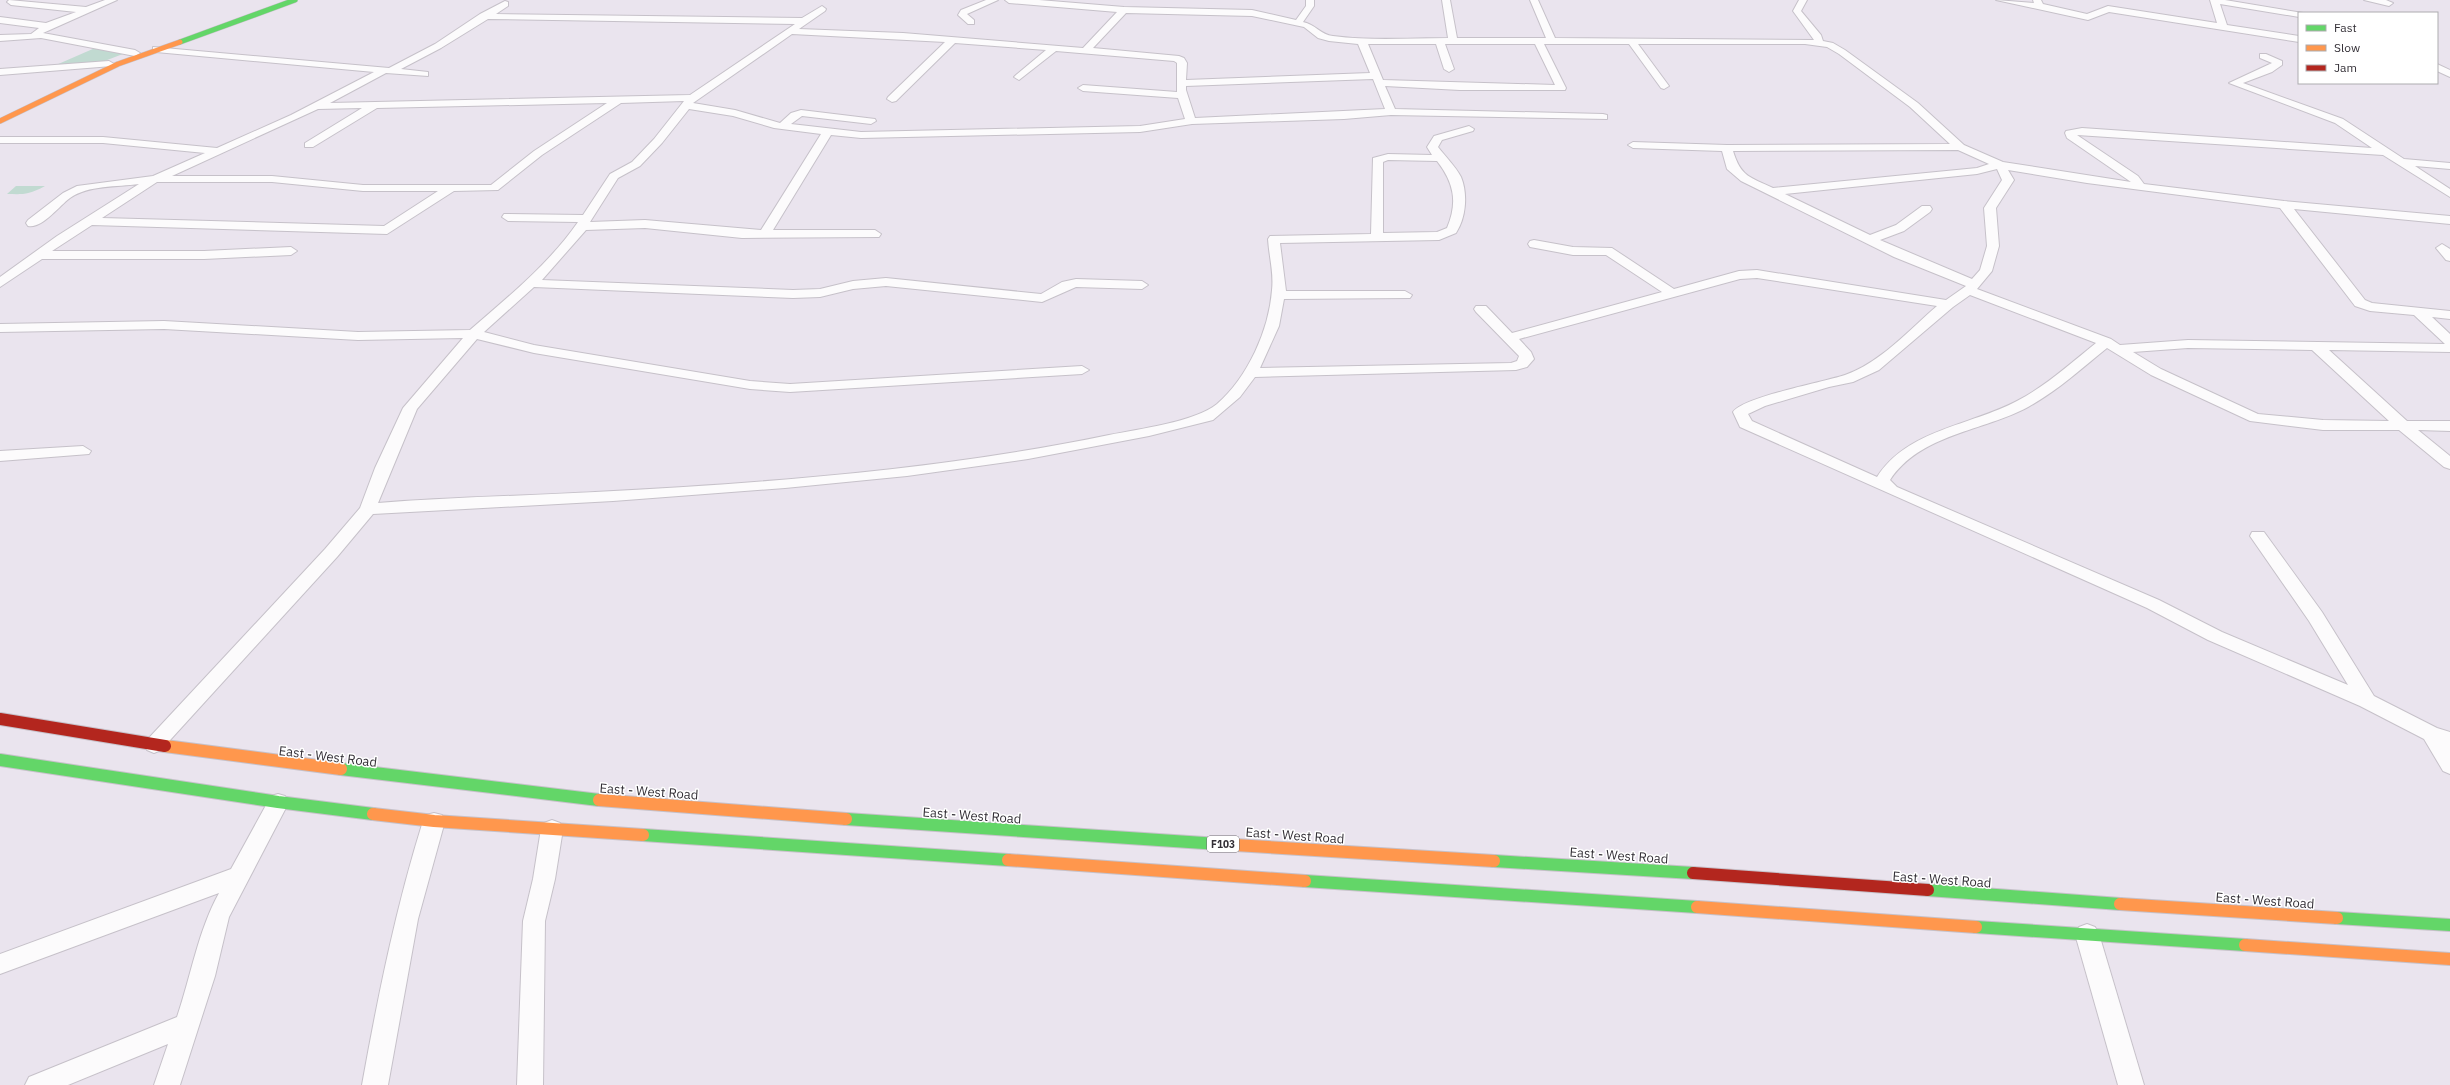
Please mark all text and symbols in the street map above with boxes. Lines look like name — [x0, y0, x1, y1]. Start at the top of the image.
legend — [2298, 12, 2438, 84]
text: Fast — [2334, 20, 2357, 35]
text: Slow — [2334, 40, 2360, 55]
text: Jam — [2334, 60, 2357, 75]
street label: East - West Road — [278, 742, 378, 771]
street label: East - West Road — [599, 780, 699, 803]
street label: East - West Road — [922, 804, 1022, 827]
street label: East - West Road — [1245, 824, 1345, 847]
road number: F103 — [1207, 836, 1239, 852]
street label: East - West Road — [1569, 844, 1669, 867]
street label: East - West Road — [1892, 868, 1992, 891]
street label: East - West Road — [2215, 889, 2315, 912]

